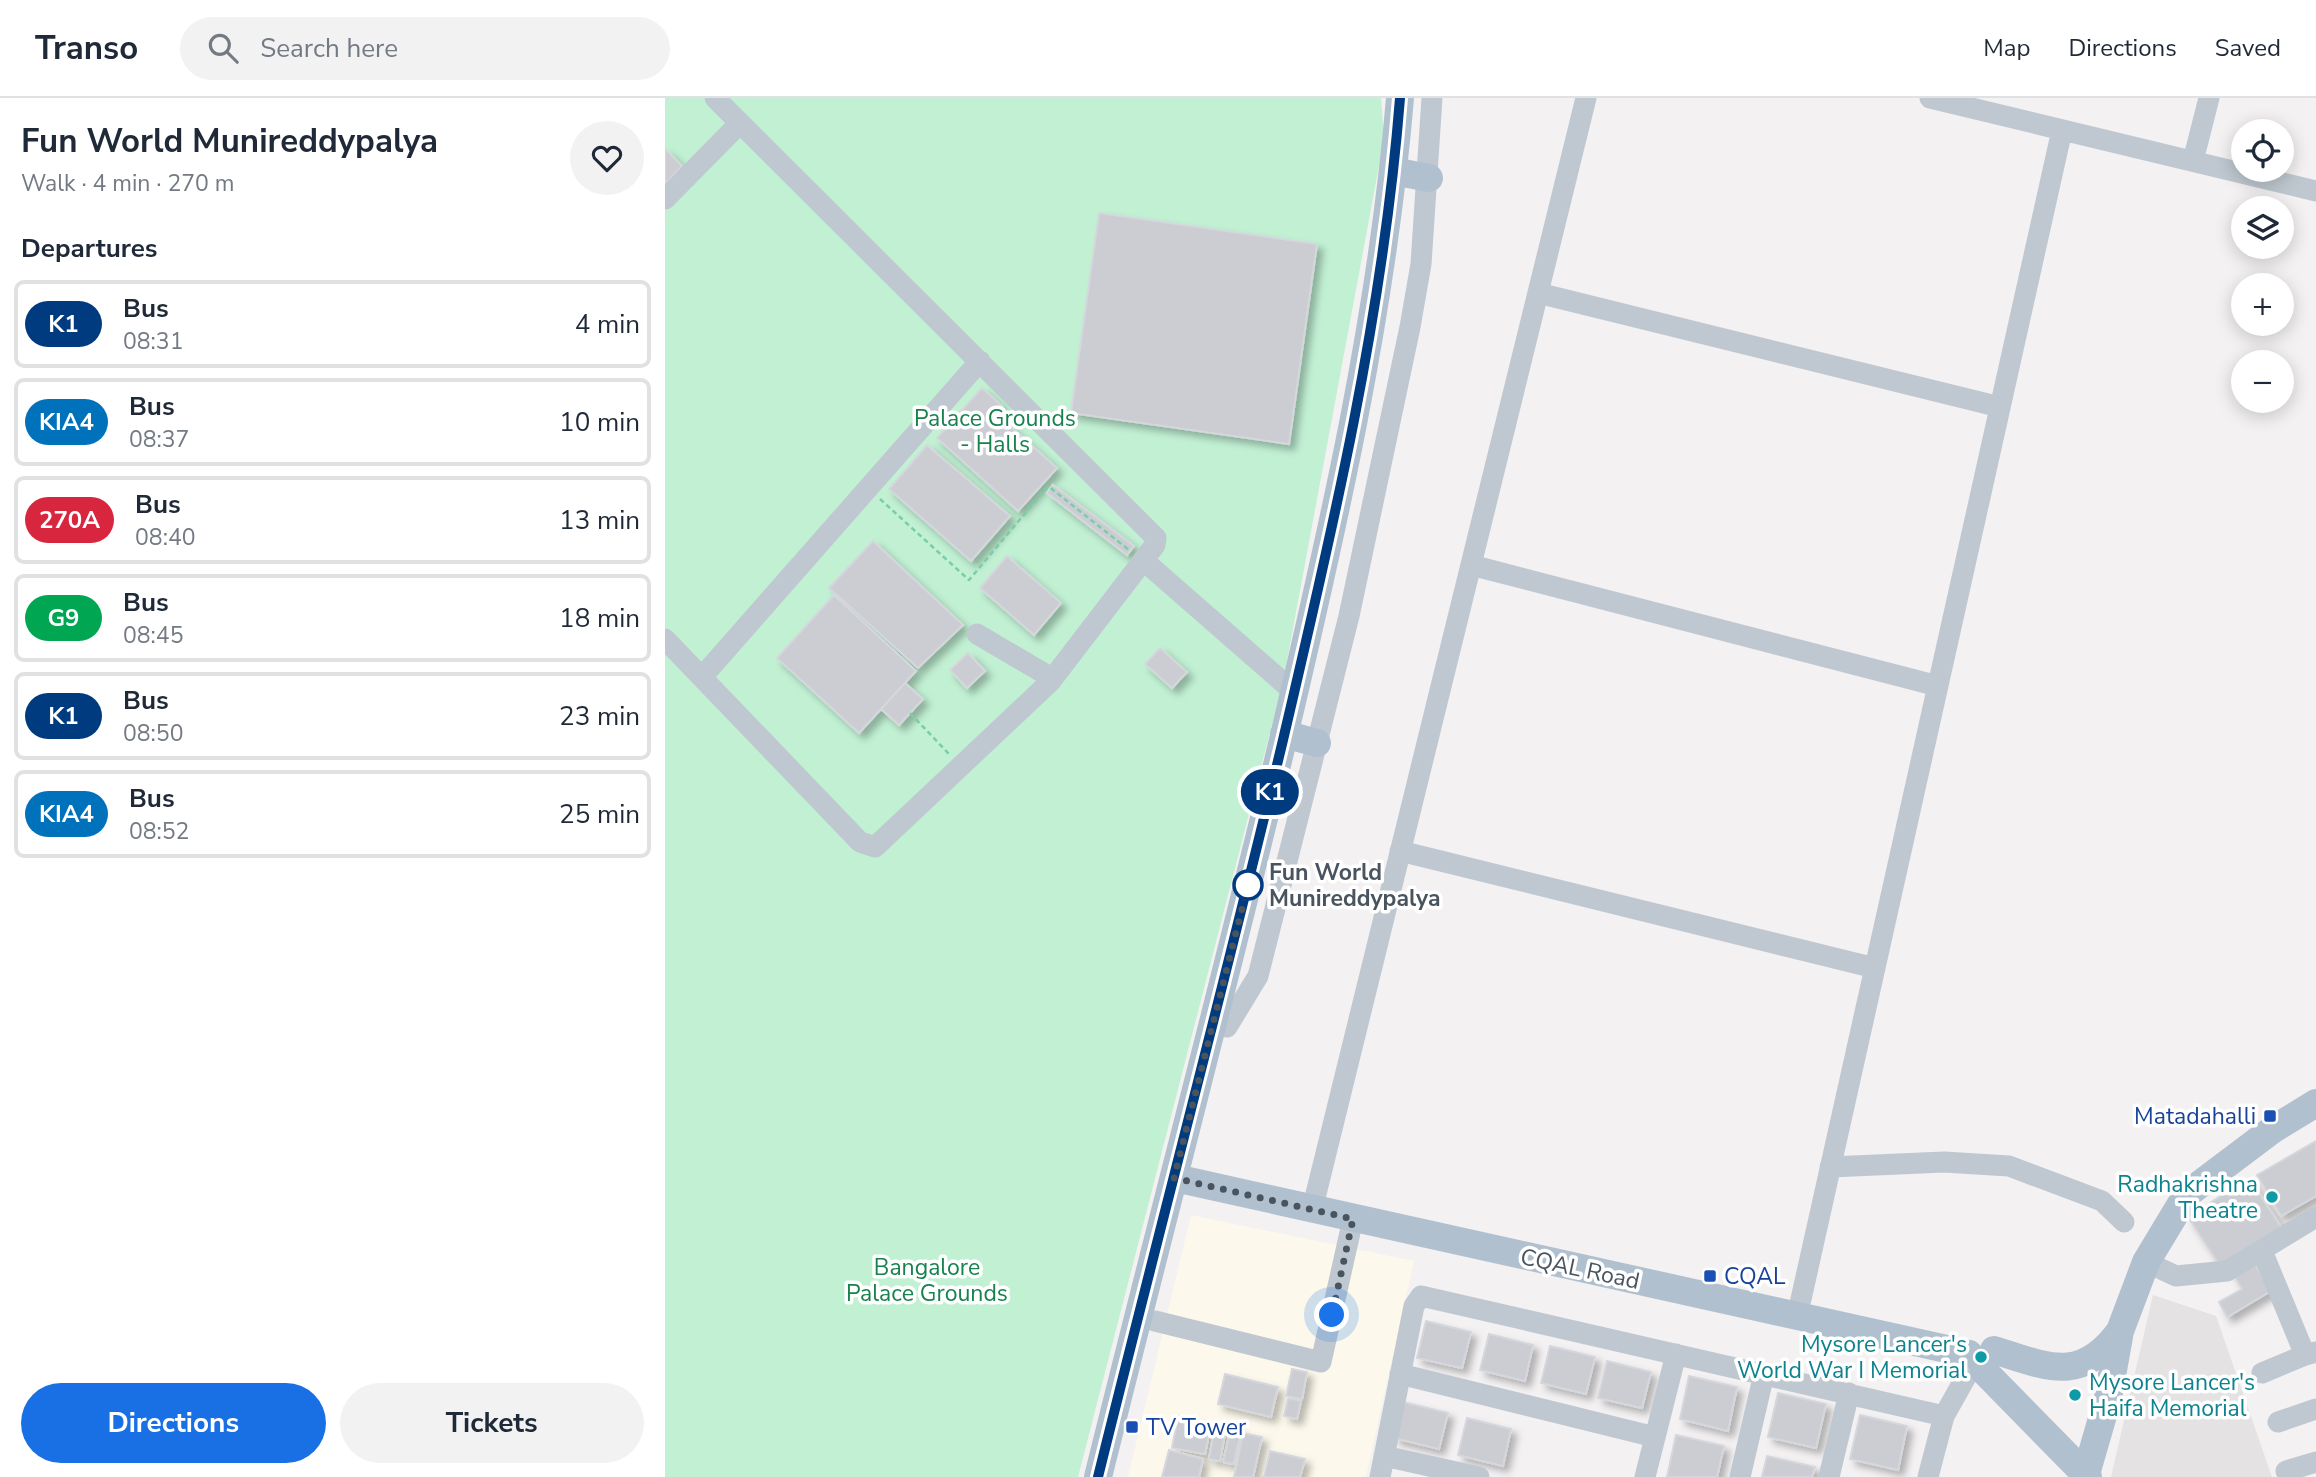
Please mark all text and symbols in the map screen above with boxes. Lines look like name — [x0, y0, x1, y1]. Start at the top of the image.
search box — [180, 17, 670, 80]
text: Transo — [35, 26, 138, 71]
icon: search — [204, 29, 242, 67]
text: Search here — [260, 31, 398, 66]
text: Map — [1983, 32, 2030, 64]
text: Directions — [2068, 32, 2177, 64]
text: Saved — [2215, 32, 2281, 64]
text: Fun World Munireddypalya — [21, 119, 438, 164]
map controls — [2231, 119, 2294, 413]
button: locate — [2231, 119, 2294, 182]
button: heart — [570, 121, 644, 195]
text: Walk · 4 min · 270 m — [21, 168, 234, 199]
button: layers — [2231, 196, 2294, 259]
text: Departures — [21, 231, 157, 266]
button: + — [2231, 273, 2294, 336]
text: Bus — [123, 291, 169, 326]
text: 4 min — [575, 307, 640, 342]
text: K1 — [48, 308, 79, 340]
text: 08:31 — [123, 326, 183, 357]
button: − — [2231, 350, 2294, 413]
text: Bus — [129, 389, 175, 424]
park label: Palace Grounds - Halls — [914, 403, 1076, 460]
text: 10 min — [559, 405, 640, 440]
text: KIA4 — [39, 406, 94, 438]
text: 08:37 — [129, 424, 189, 455]
text: Bus — [135, 487, 181, 522]
text: 13 min — [559, 503, 640, 538]
text: 270A — [39, 504, 100, 536]
text: 08:40 — [135, 522, 196, 553]
text: Bus — [123, 585, 169, 620]
text: 18 min — [559, 601, 640, 636]
text: G9 — [47, 602, 80, 634]
text: 08:45 — [123, 620, 183, 651]
text: Bus — [123, 683, 169, 718]
text: 23 min — [559, 699, 640, 734]
text: K1 — [48, 700, 79, 732]
text: 08:50 — [123, 718, 183, 749]
line badge: K1 — [1239, 769, 1301, 815]
text: K1 — [1255, 776, 1285, 808]
text: Bus — [129, 781, 175, 816]
text: 25 min — [559, 797, 640, 832]
text: KIA4 — [39, 798, 94, 830]
text: 08:52 — [129, 816, 189, 847]
place label: Fun World Munireddypalya — [1269, 857, 1440, 914]
marker: Fun World Munireddypalya — [1233, 870, 1263, 900]
place label: Matadahalli — [2134, 1101, 2256, 1132]
marker: Matadahalli — [2262, 1108, 2278, 1124]
place label: Radhakrishna Theatre — [2117, 1169, 2258, 1226]
marker: Radhakrishna Theatre — [2264, 1189, 2280, 1205]
street label: CQAL Road — [1518, 1241, 1642, 1297]
park label: Bangalore Palace Grounds — [846, 1252, 1008, 1309]
place label: CQAL — [1724, 1261, 1786, 1292]
marker: CQAL — [1702, 1268, 1718, 1284]
your location — [1314, 1297, 1349, 1332]
place label: Mysore Lancer's World War I Memorial — [1737, 1329, 1967, 1386]
marker: Mysore Lancer's World War I Memorial — [1973, 1349, 1989, 1365]
place label: Mysore Lancer's Haifa Memorial — [2089, 1367, 2255, 1424]
button: Directions — [21, 1383, 326, 1463]
button: Tickets — [340, 1383, 644, 1463]
marker: Mysore Lancer's Haifa Memorial — [2067, 1387, 2083, 1403]
place label: TV Tower — [1146, 1412, 1247, 1443]
marker: TV Tower — [1124, 1419, 1140, 1435]

